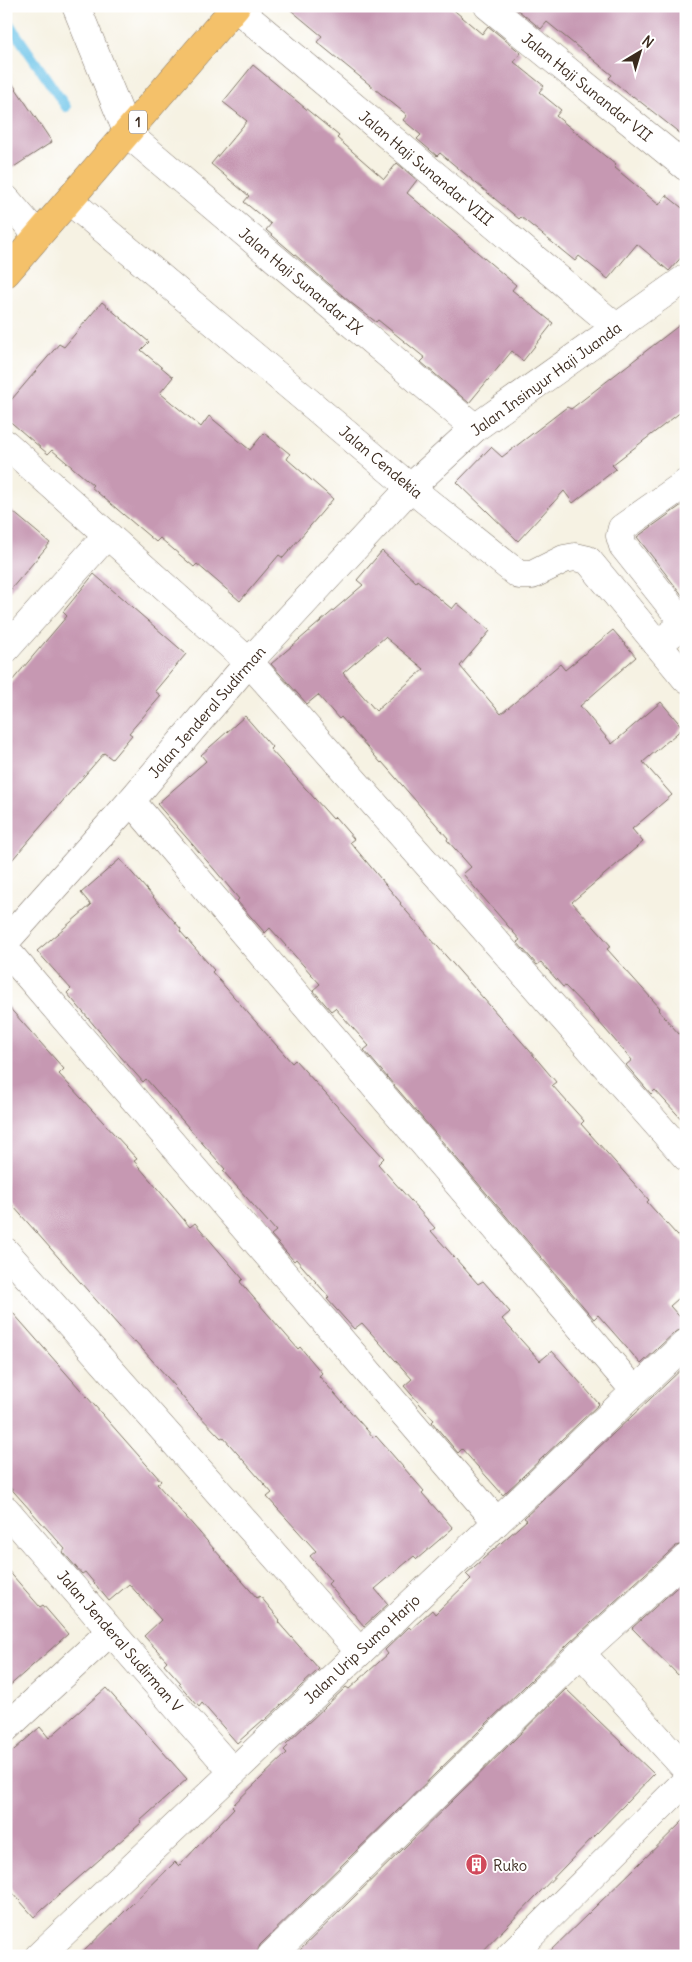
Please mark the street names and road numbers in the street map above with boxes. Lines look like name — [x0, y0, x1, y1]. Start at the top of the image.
street label: Jalan Haji Sunandar VII — [518, 28, 656, 146]
street label: Jalan Haji Sunandar VIII — [355, 106, 497, 230]
road number: 1 — [129, 110, 147, 134]
street label: Jalan Haji Sunandar IX — [235, 224, 367, 339]
street label: Jalan Insinyur Haji Juanda — [467, 318, 625, 440]
street label: Jalan Cendekia — [335, 422, 427, 503]
street label: Jalan Jenderal Sudirman — [144, 642, 270, 782]
street label: Jalan Jenderal Sudirman V — [53, 1566, 187, 1716]
street label: Jalan Urip Sumo Harjo — [300, 1590, 424, 1708]

